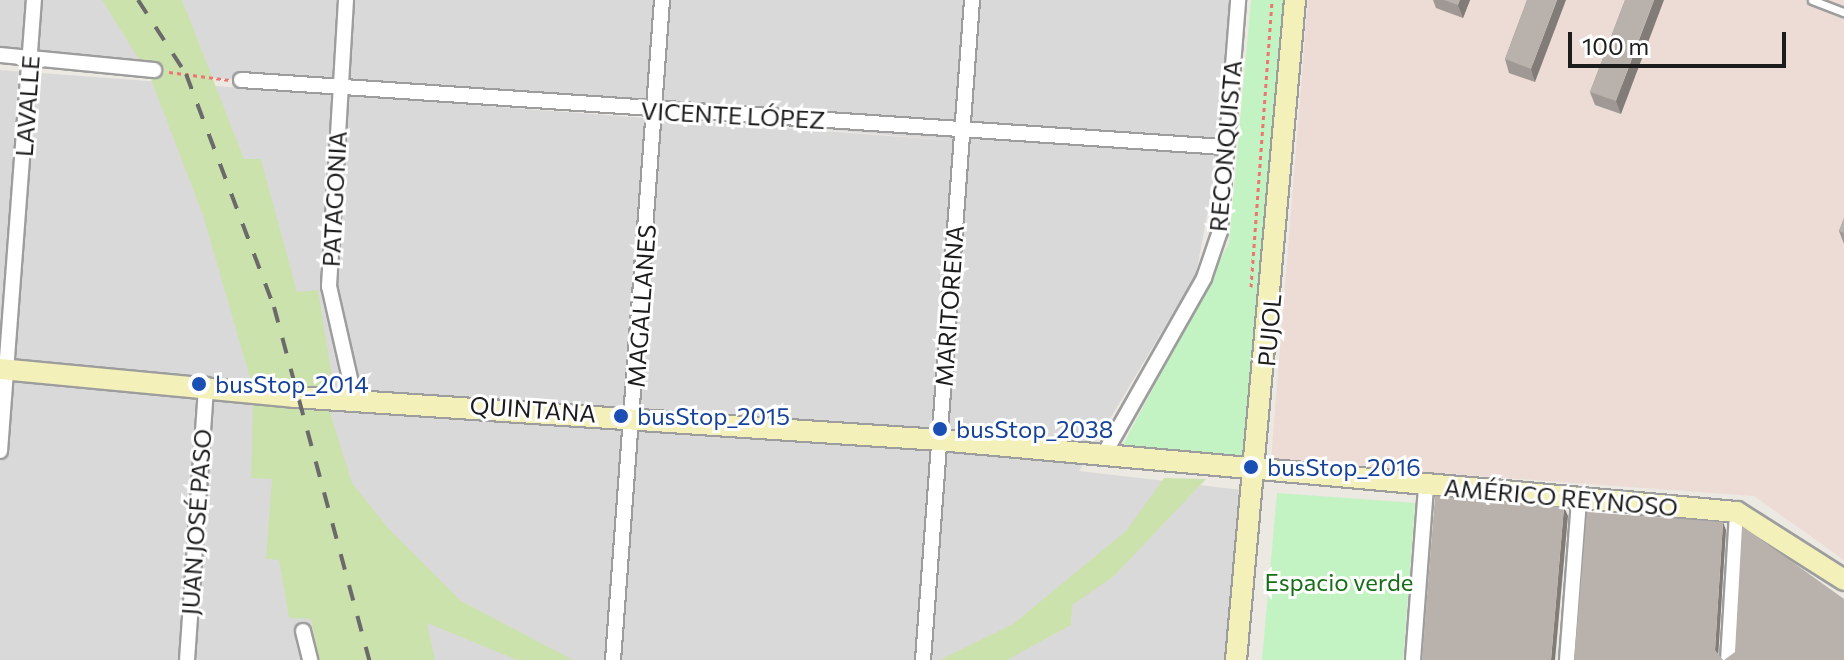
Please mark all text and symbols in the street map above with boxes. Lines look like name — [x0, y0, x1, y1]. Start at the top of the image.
scale bar — [1572, 16, 1790, 66]
text: 100 m — [1582, 31, 1649, 60]
street label: LAVALLE — [9, 54, 45, 158]
street label: RECONQUISTA — [1203, 59, 1247, 233]
street label: VICENTE LÓPEZ — [640, 96, 826, 134]
street label: PATAGONIA — [316, 130, 352, 268]
street label: MAGALLANES — [621, 223, 661, 389]
street label: MARITORENA — [929, 224, 969, 388]
street label: PUJOL — [1251, 292, 1287, 368]
place label: busStop_2014 — [215, 370, 369, 398]
marker: busStop_2014 — [190, 375, 208, 393]
street label: QUINTANA — [469, 390, 597, 428]
place label: busStop_2015 — [637, 402, 790, 430]
marker: busStop_2015 — [612, 407, 630, 425]
place label: busStop_2038 — [956, 415, 1113, 443]
marker: busStop_2038 — [931, 420, 949, 438]
street label: JUAN JOSÉ PASO — [175, 428, 217, 616]
place label: busStop_2016 — [1267, 453, 1421, 481]
marker: busStop_2016 — [1242, 458, 1260, 476]
street label: AMÉRICO REYNOSO — [1443, 472, 1679, 522]
park label: Espacio verde — [1264, 568, 1414, 596]

